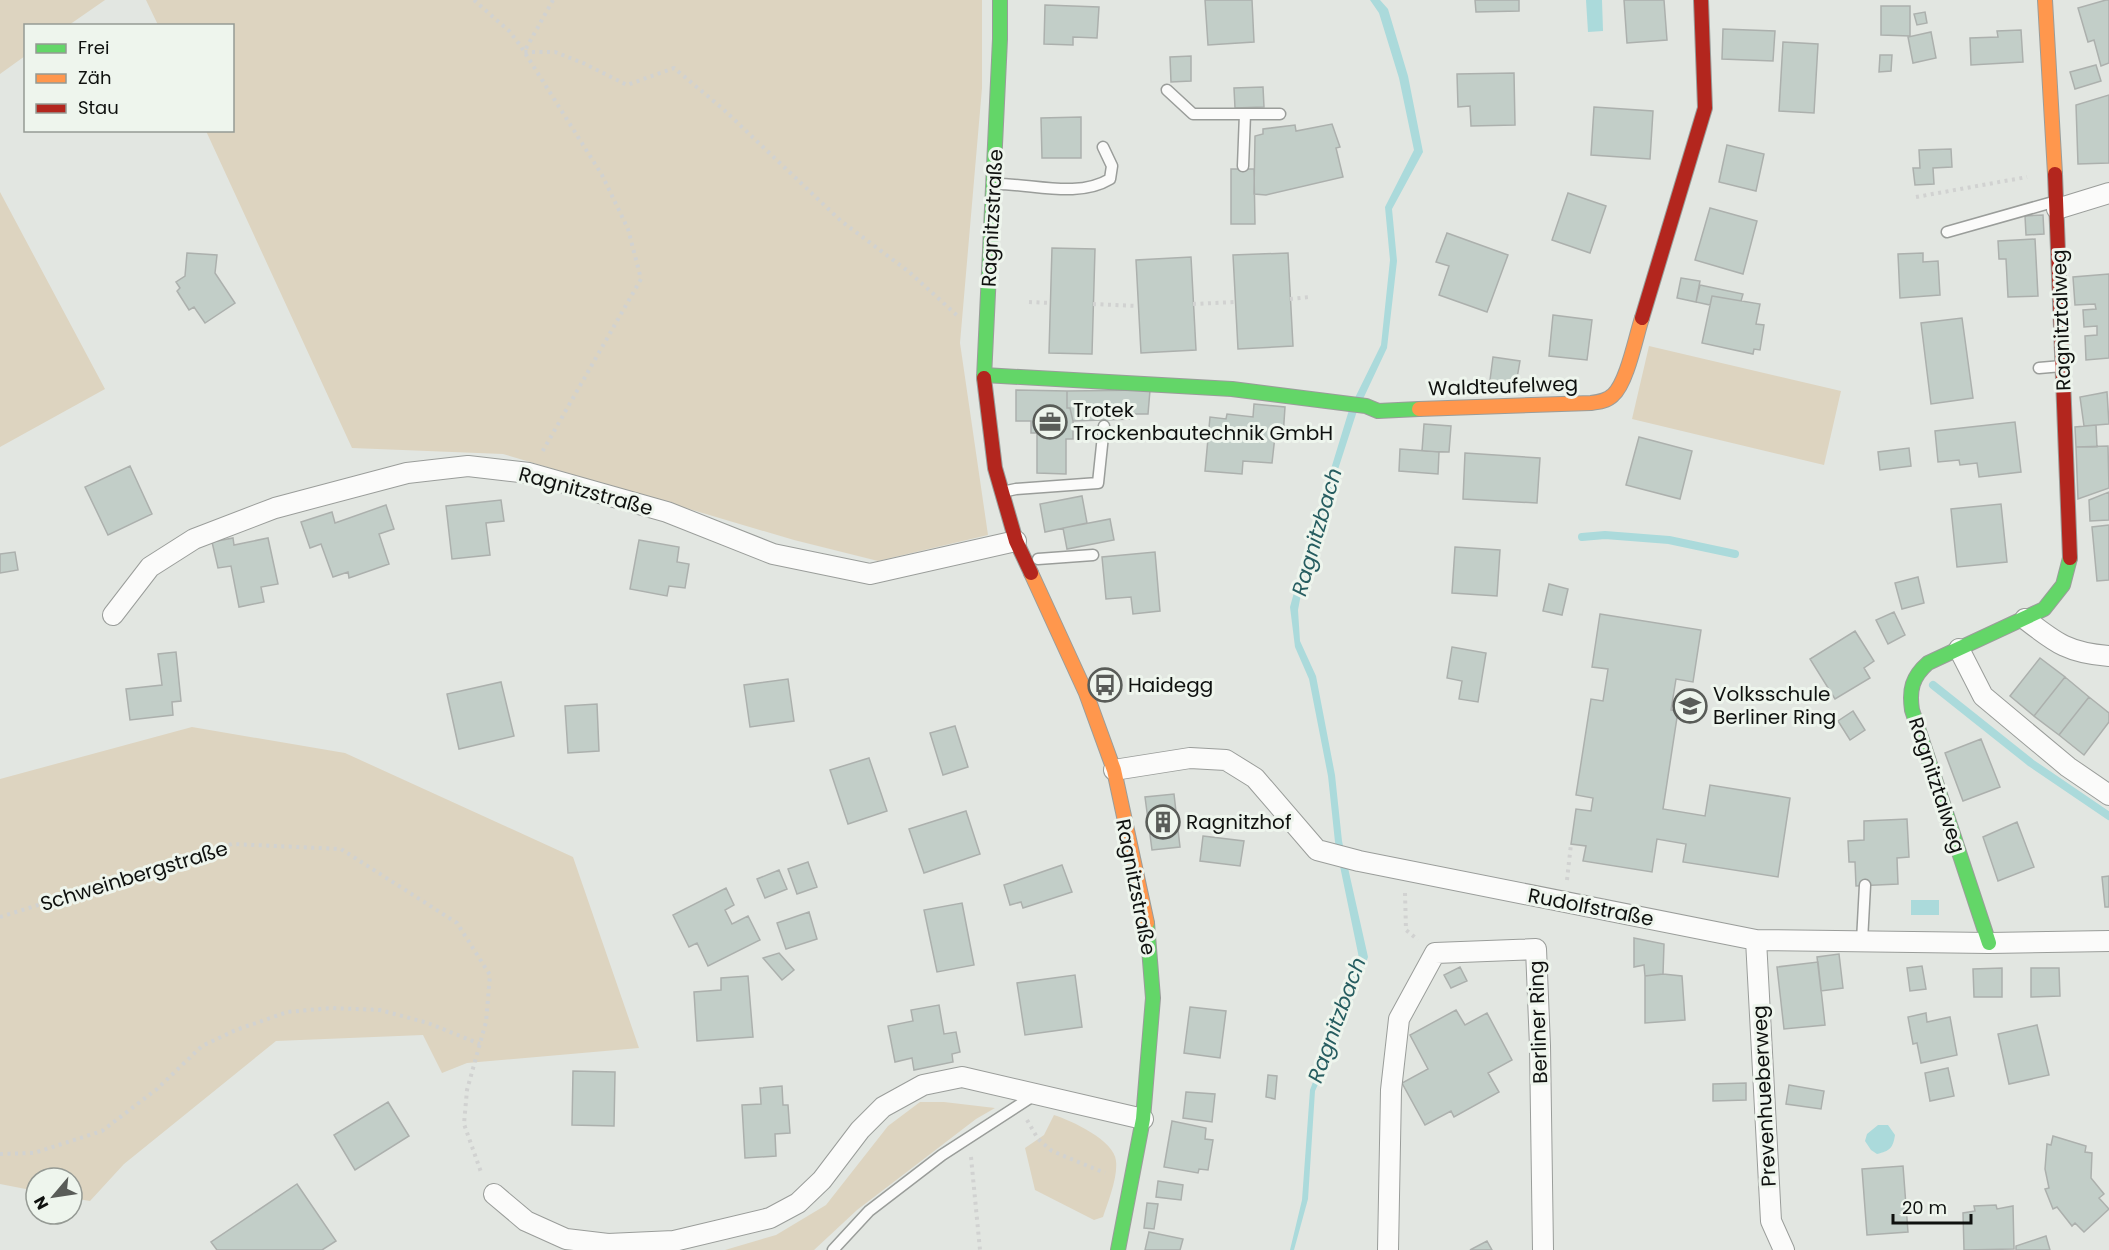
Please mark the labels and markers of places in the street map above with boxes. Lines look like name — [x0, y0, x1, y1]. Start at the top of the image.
place label: Trotek Trockenbautechnik GmbH — [1073, 396, 1333, 447]
office icon: Trotek Trockenbautechnik GmbH — [1032, 404, 1068, 440]
bus stop icon: Haidegg — [1087, 667, 1123, 703]
place label: Haidegg — [1128, 671, 1213, 699]
place label: Volksschule Berliner Ring — [1713, 680, 1836, 731]
school or university icon: Volksschule Berliner Ring — [1672, 688, 1708, 724]
building icon: Ragnitzhof — [1145, 804, 1181, 840]
place label: Ragnitzhof — [1186, 808, 1291, 836]

